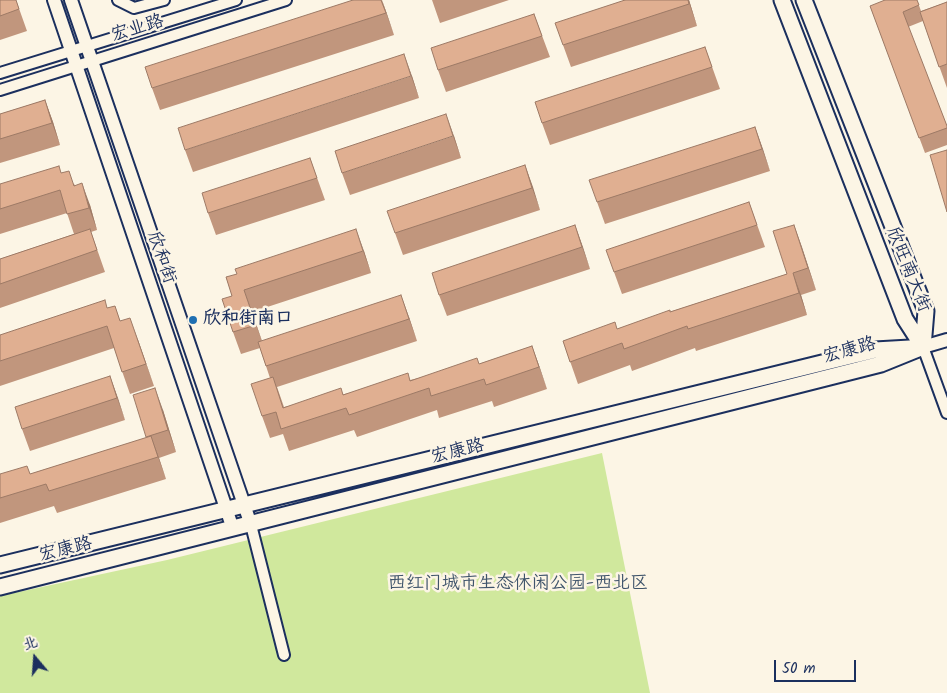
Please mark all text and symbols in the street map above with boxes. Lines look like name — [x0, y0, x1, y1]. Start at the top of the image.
street label: 宏业路 — [109, 12, 167, 48]
street label: 欣旺南大街 — [880, 224, 934, 316]
street label: 欣和街 — [141, 229, 179, 287]
place label: 欣和街南口 — [203, 309, 293, 331]
marker: 欣和街南口 — [187, 314, 199, 326]
street label: 宏康路 — [821, 334, 879, 370]
street label: 宏康路 — [429, 436, 487, 470]
street label: 宏康路 — [37, 534, 95, 568]
park label: 西红门城市生态休闲公园-西北区 — [388, 574, 648, 596]
text: 北 — [20, 631, 40, 656]
north arrow — [10, 633, 60, 683]
scale bar — [777, 650, 860, 682]
text: 50 m — [782, 657, 816, 681]

